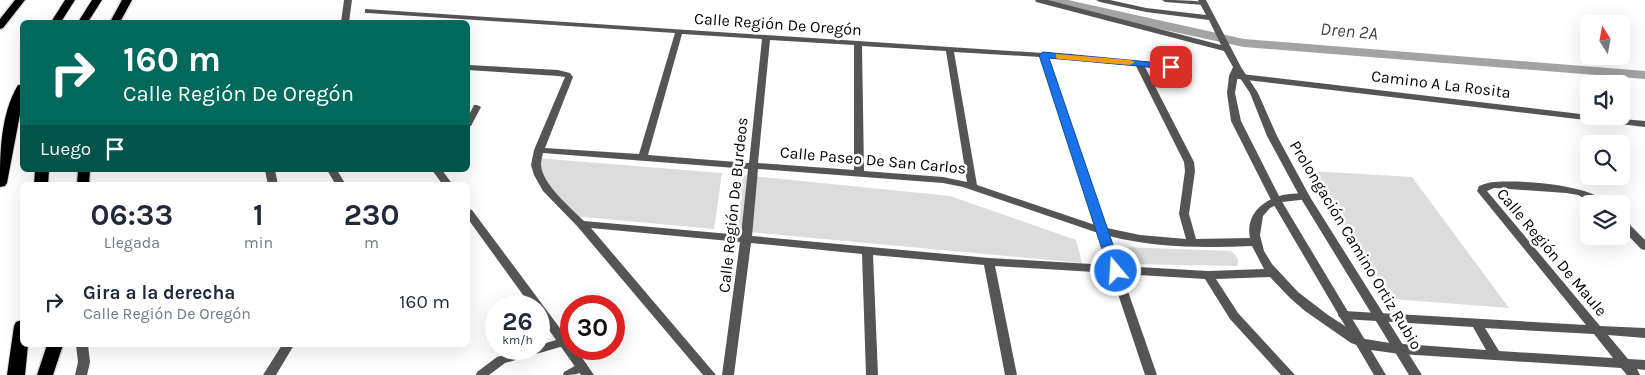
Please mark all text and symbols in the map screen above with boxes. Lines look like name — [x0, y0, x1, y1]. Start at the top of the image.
street label: Calle Región De Oregón — [694, 9, 862, 39]
north arrow — [1580, 15, 1630, 65]
map controls — [1580, 15, 1630, 245]
water label: Dren 2A — [1319, 18, 1379, 44]
text: 160 m — [123, 39, 221, 80]
icon: right — [40, 40, 105, 105]
pin — [1150, 46, 1192, 88]
icon: arrive — [1157, 53, 1185, 81]
street label: Camino A La Rosita — [1370, 66, 1512, 102]
button: sound — [1580, 75, 1630, 125]
text: Calle Región De Oregón — [123, 81, 354, 107]
street label: Calle Región De Burdeos — [714, 116, 752, 294]
icon: arrive — [101, 135, 129, 163]
button: search — [1580, 135, 1630, 185]
street label: Prolongación Camino Ortiz Rubio — [1286, 137, 1426, 353]
text: Luego — [40, 138, 91, 160]
street label: Calle Paseo De San Carlos — [779, 142, 967, 178]
street label: Calle Región De Maule — [1493, 184, 1611, 320]
button: layers — [1580, 195, 1630, 245]
text: 06:33 — [91, 197, 173, 233]
text: 1 — [253, 197, 264, 233]
text: 230 — [344, 197, 399, 233]
text: Llegada — [104, 233, 160, 252]
text: min — [244, 233, 273, 252]
text: m — [364, 233, 379, 252]
position arrow — [1089, 244, 1141, 296]
text: Gira a la derecha — [83, 282, 235, 304]
icon: right — [40, 288, 68, 316]
text: 160 m — [399, 291, 450, 313]
speed limit sign: 30 — [560, 295, 625, 360]
text: Calle Región De Oregón — [83, 304, 251, 323]
text: 26 — [502, 307, 533, 336]
text: km/h — [502, 333, 533, 347]

